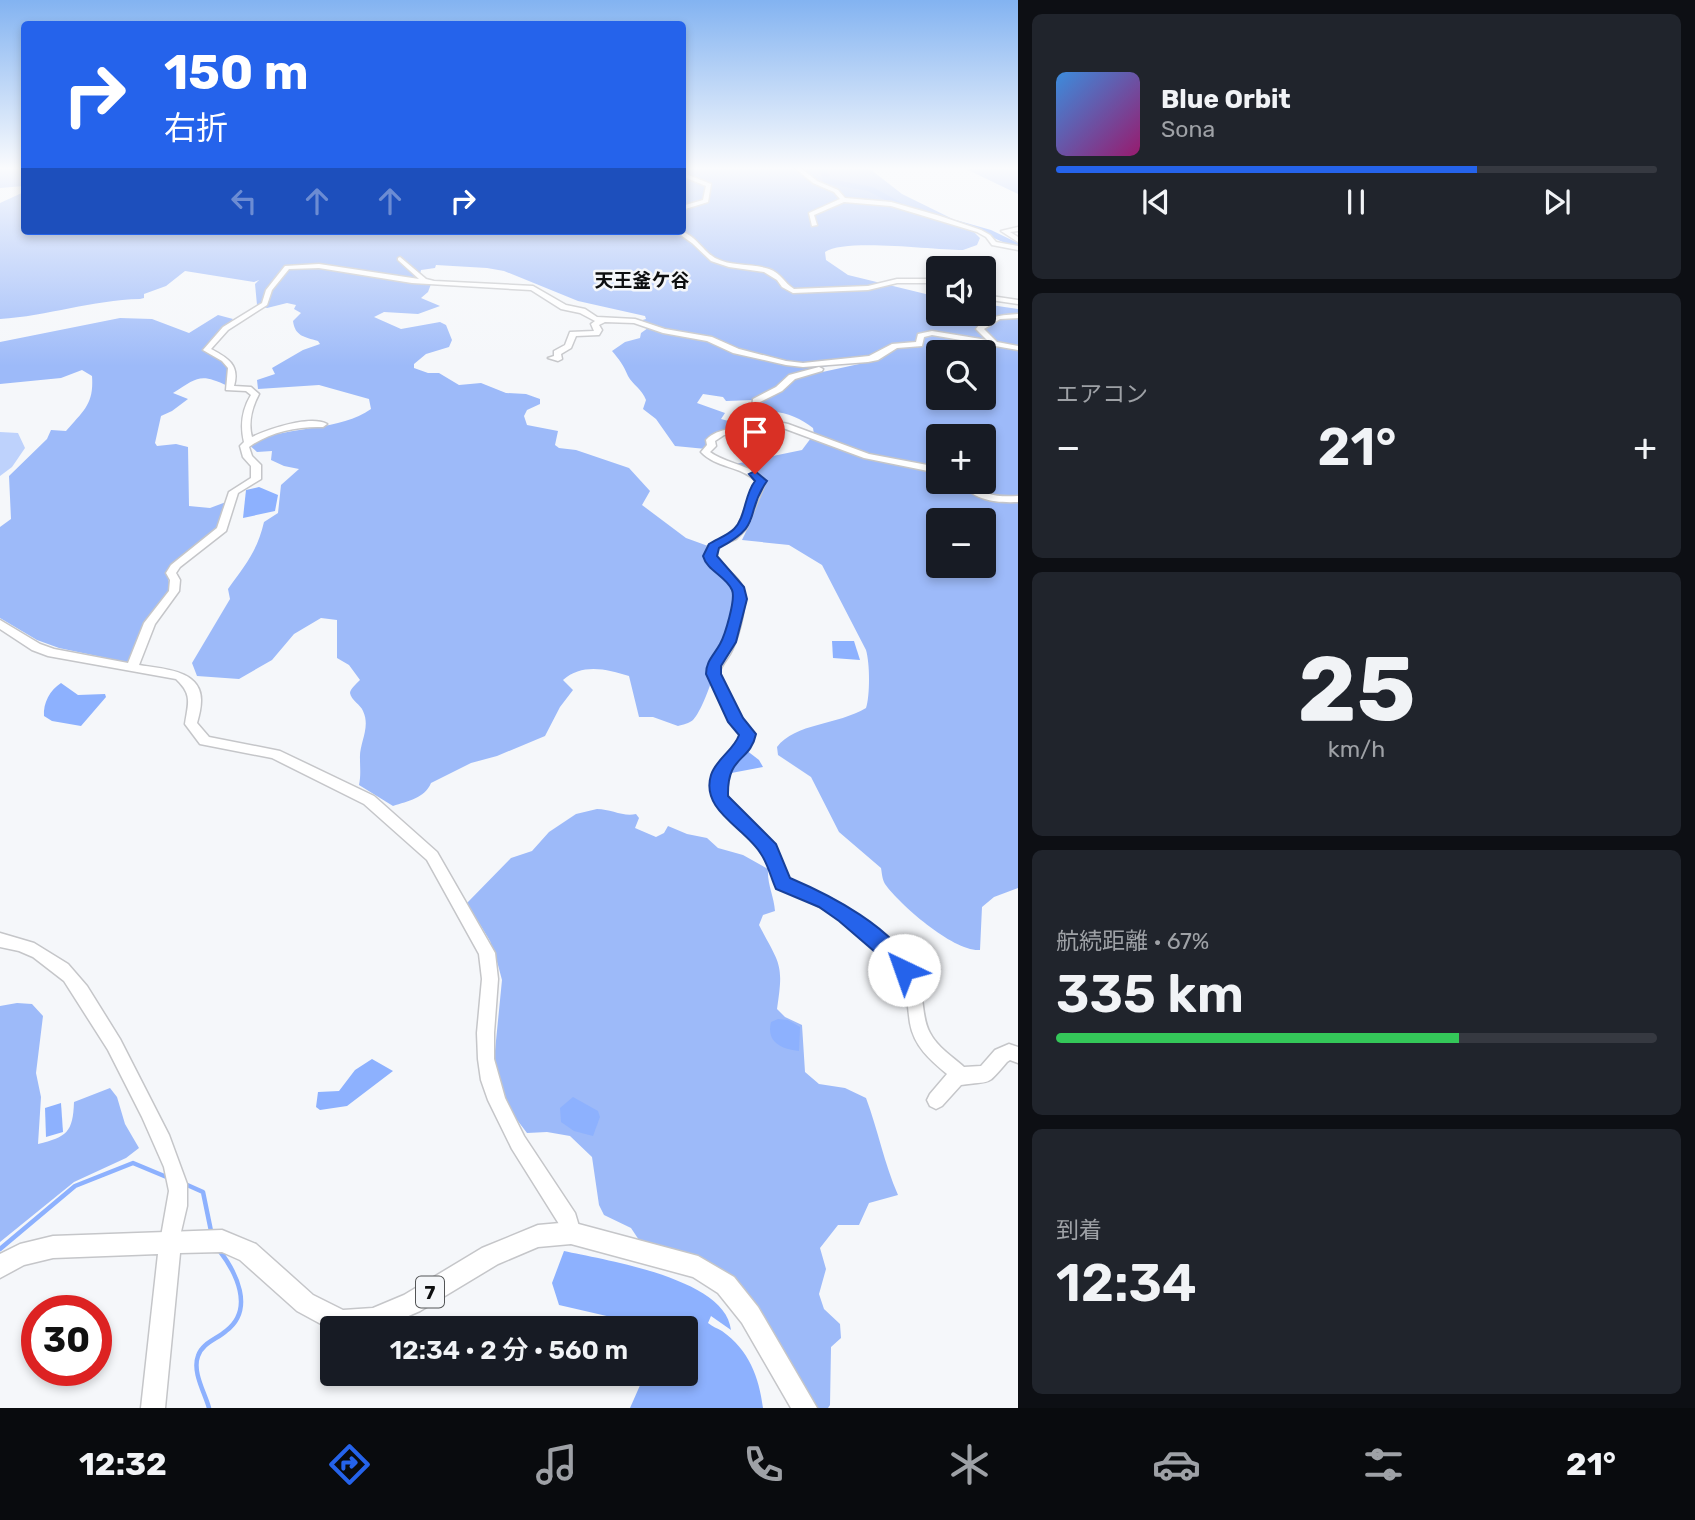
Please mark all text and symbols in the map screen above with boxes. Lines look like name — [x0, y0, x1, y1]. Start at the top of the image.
text: 150 m — [164, 43, 309, 101]
icon: right — [49, 49, 140, 140]
text: Blue Orbit — [1161, 84, 1291, 115]
text: 右折 — [164, 109, 228, 147]
text: Sona — [1161, 115, 1215, 143]
icon: left — [225, 182, 263, 220]
icon: ahead — [298, 182, 336, 220]
icon: ahead — [371, 182, 409, 220]
icon: right — [444, 182, 482, 220]
icon: previous — [1137, 183, 1175, 221]
icon: pause — [1337, 183, 1375, 221]
icon: next — [1538, 183, 1576, 221]
map controls — [926, 256, 996, 578]
button: sound — [926, 256, 996, 326]
district label: 天王釜ケ谷 — [594, 269, 690, 292]
button: search — [926, 340, 996, 410]
text: エアコン — [1056, 380, 1148, 408]
pin — [725, 402, 785, 474]
icon: arrive — [736, 413, 774, 451]
text: 21° — [1318, 416, 1396, 478]
button: + — [926, 424, 996, 494]
text: − — [1056, 424, 1081, 470]
text: + — [1633, 424, 1657, 470]
button: − — [926, 508, 996, 578]
text: 25 — [1298, 635, 1415, 743]
text: km/h — [1328, 735, 1385, 763]
text: 航続距離 · 67% — [1056, 927, 1209, 955]
position arrow — [867, 933, 941, 1007]
text: 335 km — [1056, 963, 1244, 1025]
text: 到着 — [1056, 1216, 1102, 1244]
text: 12:34 — [1056, 1252, 1197, 1314]
road number: 7 — [416, 1276, 444, 1308]
speed limit sign: 30 — [21, 1295, 112, 1386]
text: 12:34 · 2 分 · 560 m — [390, 1335, 628, 1366]
icon: directions — [325, 1440, 374, 1489]
icon: music — [532, 1440, 581, 1489]
icon: phone — [739, 1440, 788, 1489]
icon: climate — [945, 1440, 994, 1489]
icon: car — [1152, 1440, 1201, 1489]
icon: filters — [1359, 1440, 1408, 1489]
text: 12:32 — [79, 1445, 167, 1483]
text: 21° — [1566, 1445, 1616, 1483]

